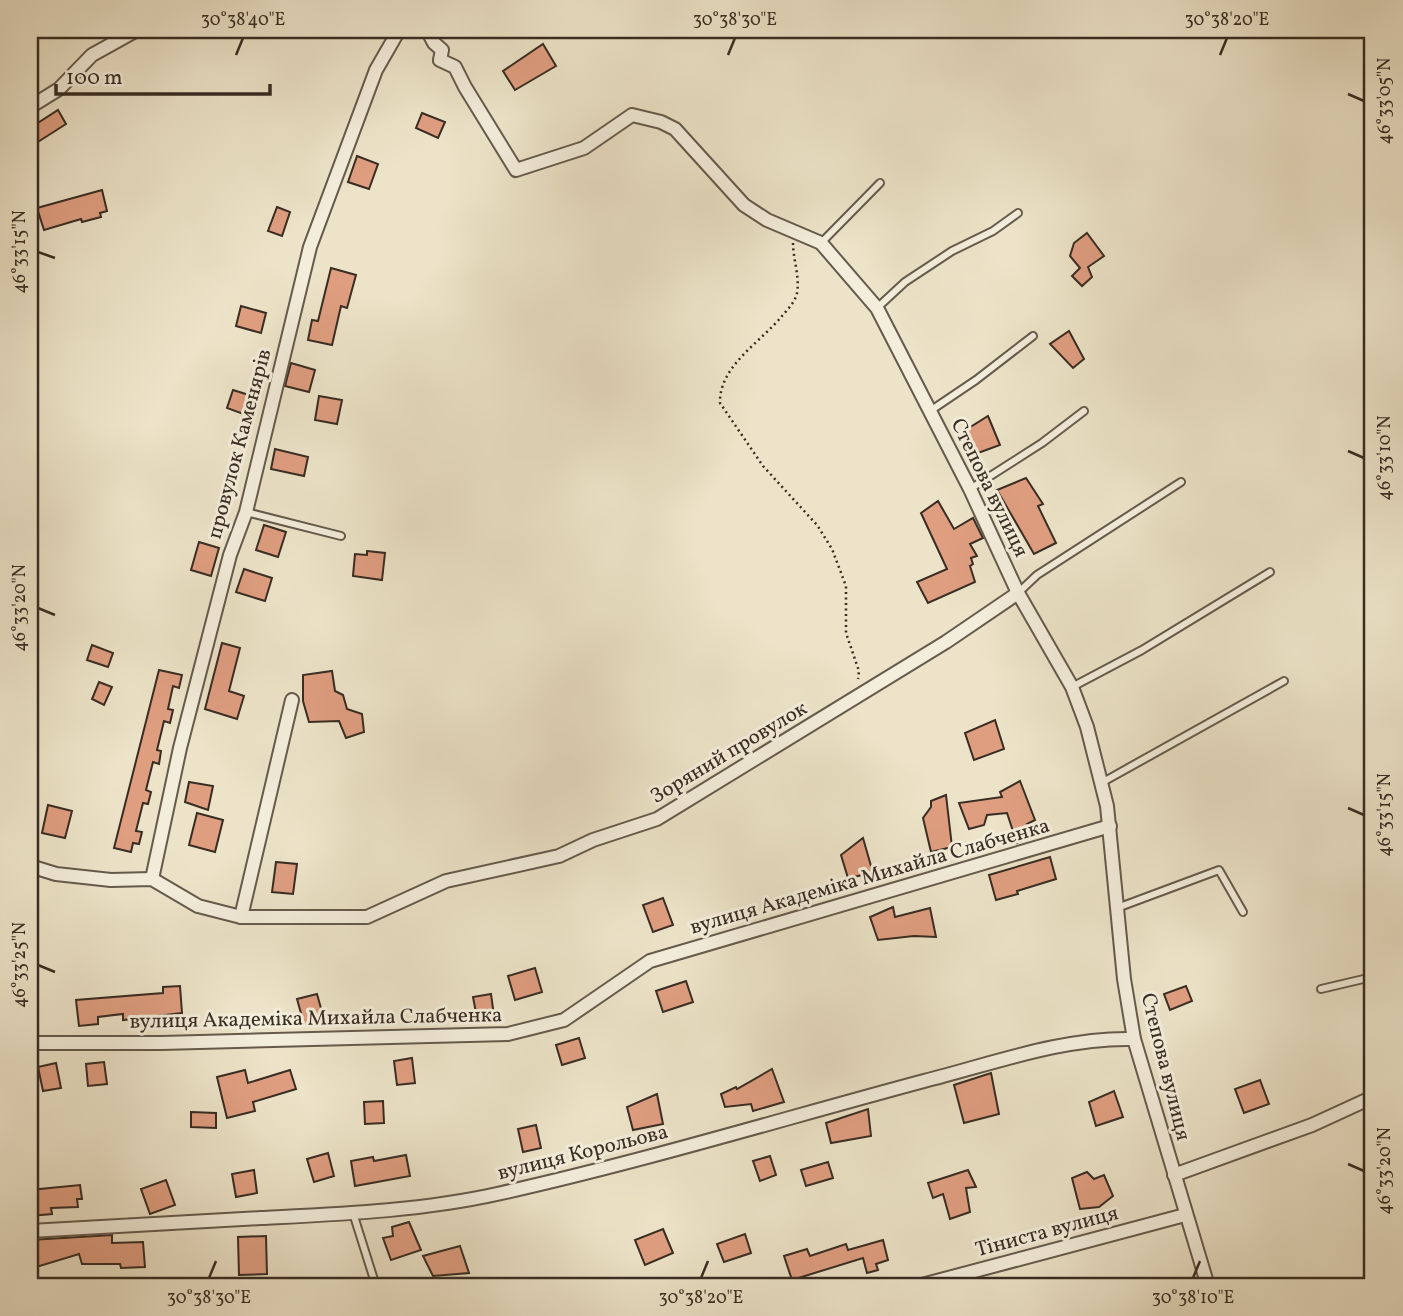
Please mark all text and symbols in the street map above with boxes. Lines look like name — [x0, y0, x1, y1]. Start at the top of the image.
text: 30°38'40"E — [201, 8, 285, 33]
text: 30°38'30"E — [693, 8, 777, 33]
text: 30°38'20"E — [1185, 8, 1270, 33]
scale bar — [56, 52, 270, 96]
text: 46°33'05"N — [1373, 58, 1398, 144]
text: 100 m — [66, 64, 123, 93]
text: 46°33'15"N — [8, 210, 33, 294]
street label: провулок Каменярів — [201, 346, 279, 542]
street label: Степова вулиця — [943, 414, 1035, 562]
text: 46°33'10"N — [1373, 415, 1398, 501]
text: 46°33'20"N — [8, 564, 33, 652]
street label: Зоряний провулок — [645, 695, 813, 811]
text: 46°33'15"N — [1373, 773, 1398, 857]
street label: вулиця Академіка Михайла Слабченка — [687, 812, 1053, 942]
text: 46°33'25"N — [8, 922, 33, 1008]
street label: Степова вулиця — [1133, 990, 1197, 1144]
street label: вулиця Академіка Михайла Слабченка — [129, 1001, 503, 1037]
street label: вулиця Корольова — [495, 1118, 671, 1188]
text: 46°33'20"N — [1373, 1127, 1398, 1215]
street label: Тіниста вулиця — [972, 1199, 1122, 1265]
text: 30°38'30"E — [167, 1286, 251, 1311]
text: 30°38'20"E — [659, 1286, 744, 1311]
text: 30°38'10"E — [1152, 1286, 1234, 1311]

